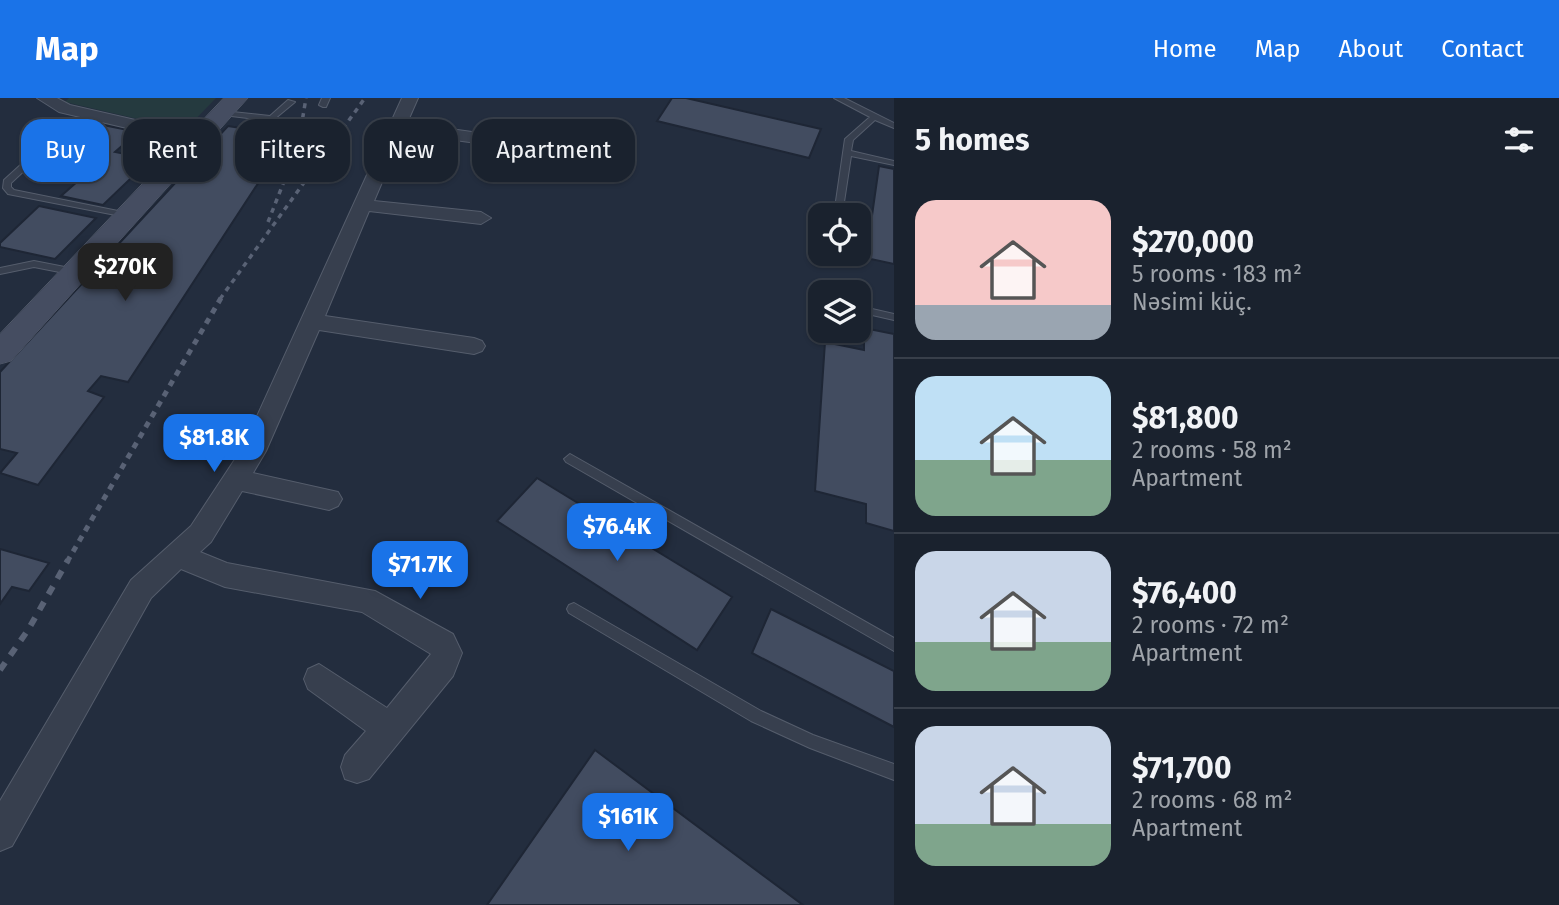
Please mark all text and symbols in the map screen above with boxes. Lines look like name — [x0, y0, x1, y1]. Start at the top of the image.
text: Map — [35, 29, 99, 69]
text: Home — [1153, 35, 1217, 63]
text: Map — [1255, 35, 1301, 63]
text: About — [1339, 35, 1403, 63]
text: Contact — [1441, 35, 1524, 63]
chip: Buy — [21, 119, 109, 182]
chip: Rent — [123, 119, 221, 182]
chip: Filters — [235, 119, 350, 182]
chip: New — [364, 119, 458, 182]
chip: Apartment — [472, 119, 635, 182]
icon: filters — [1500, 121, 1538, 159]
text: 5 homes — [915, 122, 1029, 158]
map controls — [808, 203, 871, 343]
button: locate — [808, 203, 871, 266]
text: $270,000 — [1132, 224, 1254, 260]
icon: home — [971, 228, 1055, 312]
pin: $270K — [76, 244, 174, 303]
text: $270K — [94, 252, 156, 280]
text: 5 rooms · 183 m² — [1132, 260, 1302, 288]
button: layers — [808, 280, 871, 343]
text: Nəsimi küç. — [1132, 288, 1252, 316]
text: $81,800 — [1132, 400, 1239, 436]
icon: home — [971, 404, 1055, 488]
pin: $81.8K — [157, 414, 271, 474]
text: $81.8K — [179, 423, 249, 451]
text: 2 rooms · 58 m² — [1132, 436, 1292, 464]
text: Apartment — [1132, 464, 1242, 492]
pin: $76.4K — [560, 504, 674, 563]
text: $76.4K — [583, 512, 651, 540]
pin: $71.7K — [363, 542, 477, 601]
text: $71.7K — [388, 550, 452, 578]
text: $76,400 — [1132, 575, 1237, 611]
icon: home — [971, 579, 1055, 663]
text: 2 rooms · 72 m² — [1132, 611, 1289, 639]
text: Apartment — [1132, 639, 1242, 667]
text: $71,700 — [1132, 750, 1231, 786]
icon: home — [971, 754, 1055, 838]
text: 2 rooms · 68 m² — [1132, 786, 1293, 814]
pin: $161K — [579, 794, 677, 853]
text: $161K — [598, 802, 658, 830]
text: Apartment — [1132, 814, 1242, 842]

